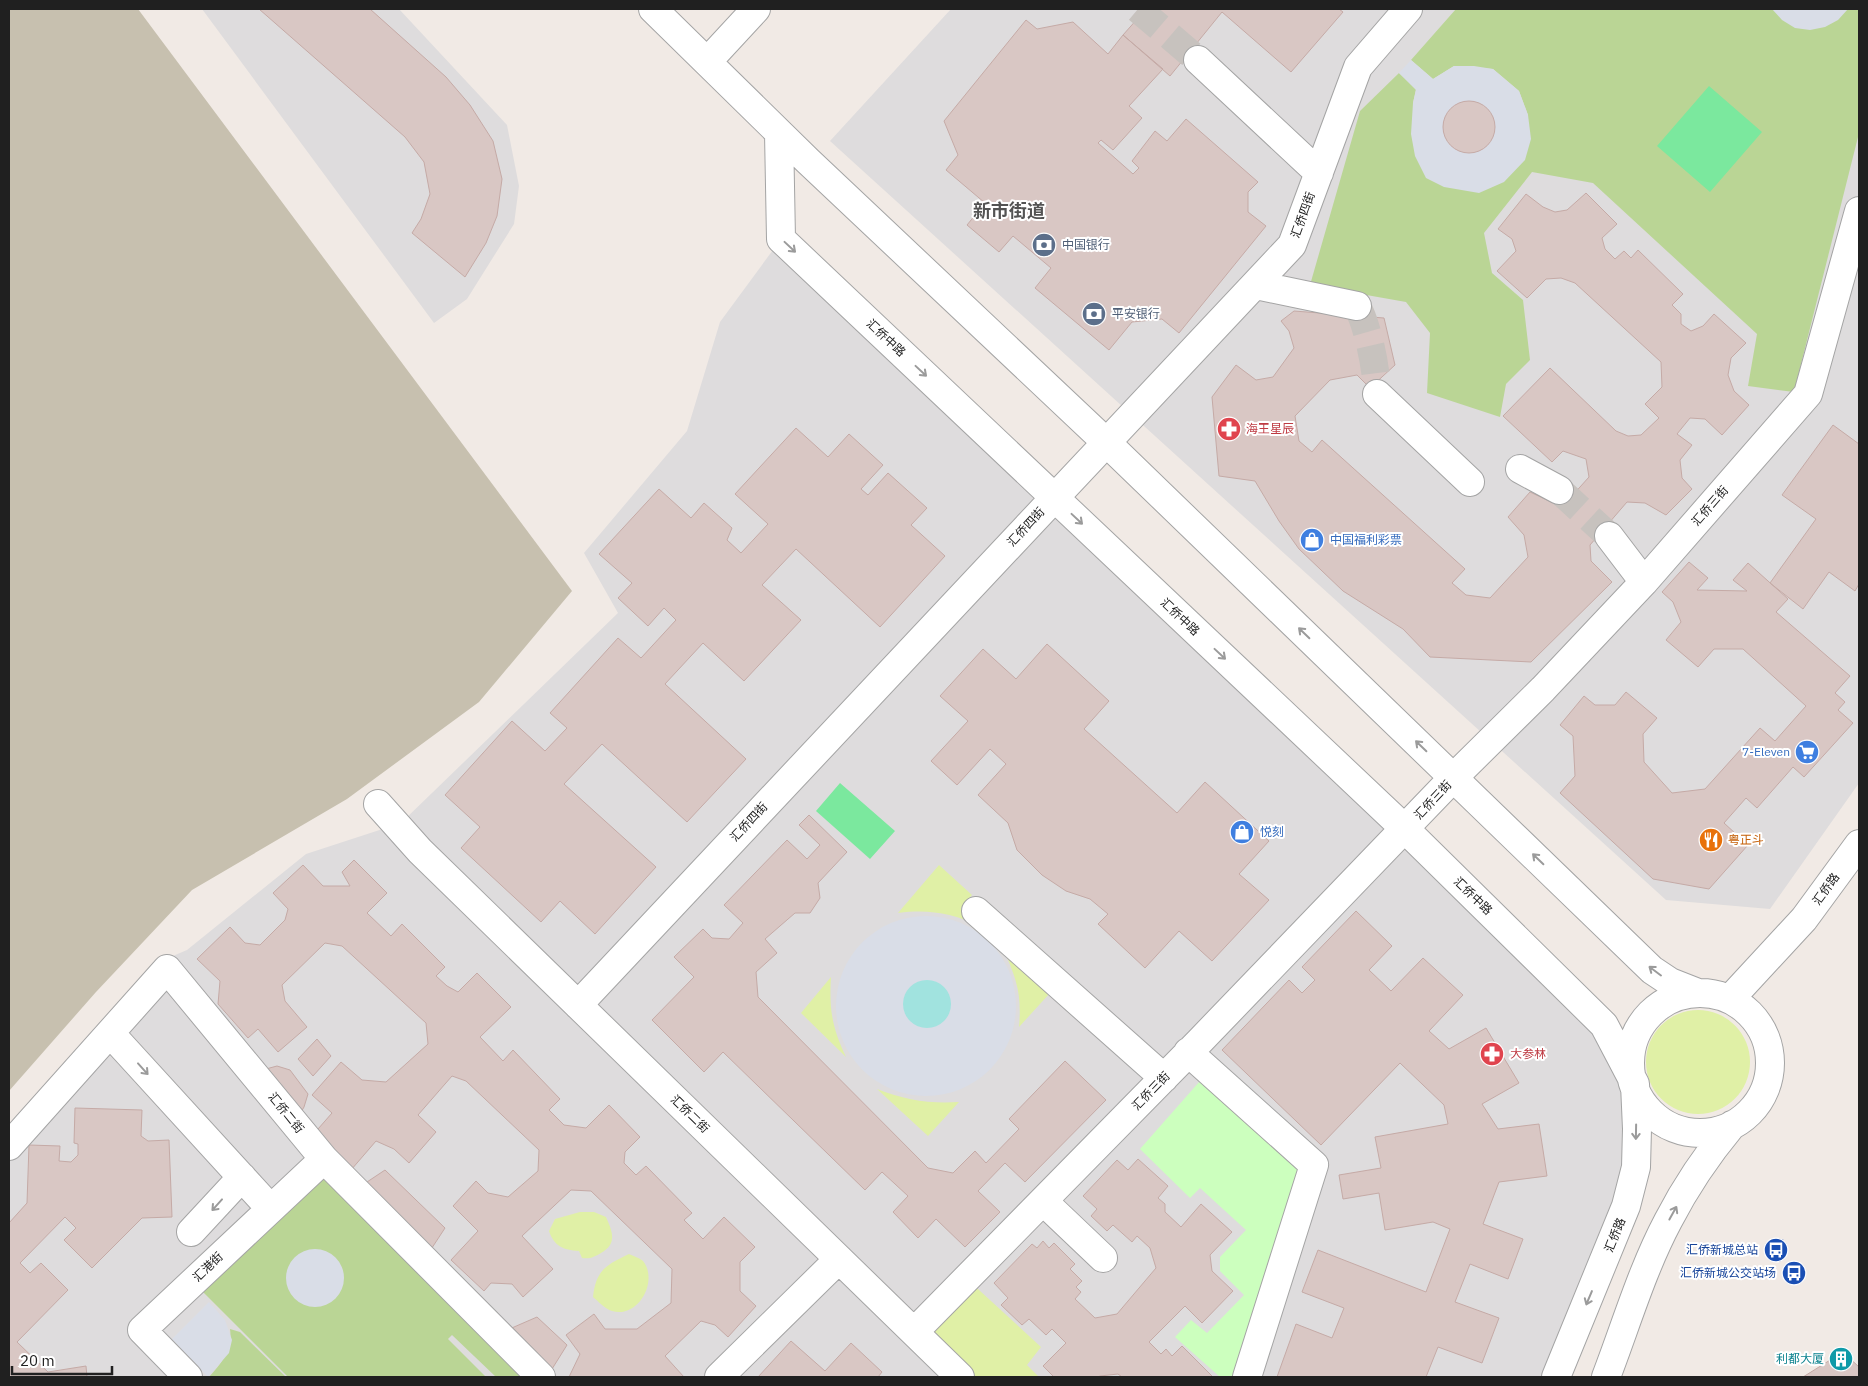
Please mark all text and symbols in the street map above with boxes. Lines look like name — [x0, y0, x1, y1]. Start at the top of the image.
street label: 汇侨四街 — [1287, 190, 1318, 240]
district label: 新市街道 — [973, 199, 1045, 222]
bank icon: 中国银行 — [1031, 232, 1057, 258]
place label: 中国银行 — [1062, 237, 1110, 252]
one-way arrow — [784, 241, 797, 253]
bank icon: 平安银行 — [1081, 301, 1107, 327]
place label: 平安银行 — [1112, 306, 1160, 321]
street label: 汇侨中路 — [864, 316, 909, 359]
one-way arrow — [915, 365, 927, 377]
pharmacy icon: 海王星辰 — [1216, 416, 1242, 442]
place label: 海王星辰 — [1246, 421, 1294, 436]
street label: 汇侨三街 — [1688, 483, 1731, 529]
street label: 汇侨四街 — [1004, 504, 1047, 549]
one-way arrow — [1071, 513, 1083, 525]
shop icon: 中国福利彩票 — [1299, 527, 1325, 553]
place label: 中国福利彩票 — [1330, 532, 1402, 547]
street label: 汇侨中路 — [1158, 595, 1203, 638]
one-way arrow — [1298, 627, 1311, 639]
one-way arrow — [1214, 648, 1227, 660]
supermarket icon: 7-Eleven — [1794, 739, 1820, 765]
one-way arrow — [1416, 740, 1428, 752]
place label: 7-Eleven — [1742, 744, 1790, 759]
street label: 汇侨三街 — [1411, 777, 1454, 822]
street label: 汇侨四街 — [727, 799, 770, 844]
shop icon: 悦刻 — [1229, 819, 1255, 845]
place label: 悦刻 — [1260, 824, 1284, 839]
restaurant icon: 粤正斗 — [1698, 827, 1724, 853]
place label: 粤正斗 — [1728, 832, 1764, 847]
one-way arrow — [1532, 853, 1544, 865]
street label: 汇侨路 — [1809, 870, 1842, 908]
street label: 汇侨中路 — [1451, 874, 1496, 918]
one-way arrow — [1649, 966, 1662, 977]
pharmacy icon: 大参林 — [1479, 1041, 1505, 1067]
place label: 大参林 — [1510, 1046, 1546, 1061]
one-way arrow — [137, 1062, 149, 1075]
street label: 汇侨三街 — [1129, 1068, 1173, 1113]
street label: 汇侨二街 — [265, 1089, 307, 1136]
street label: 汇侨二街 — [668, 1092, 713, 1136]
one-way arrow — [1632, 1124, 1641, 1140]
one-way arrow — [211, 1198, 223, 1211]
one-way arrow — [1668, 1206, 1678, 1220]
street label: 汇侨路 — [1601, 1215, 1628, 1254]
bus stop icon: 汇侨新城总站 — [1763, 1237, 1789, 1263]
place label: 汇侨新城总站 — [1686, 1242, 1758, 1257]
street label: 汇港街 — [189, 1249, 226, 1285]
bus stop icon: 汇侨新城公交站场 — [1781, 1260, 1807, 1286]
place label: 汇侨新城公交站场 — [1680, 1265, 1776, 1280]
one-way arrow — [1583, 1290, 1593, 1305]
scale bar — [12, 1344, 112, 1376]
building icon: 利都大厦 — [1828, 1346, 1854, 1372]
text: 20 m — [20, 1351, 55, 1370]
place label: 利都大厦 — [1776, 1351, 1824, 1366]

